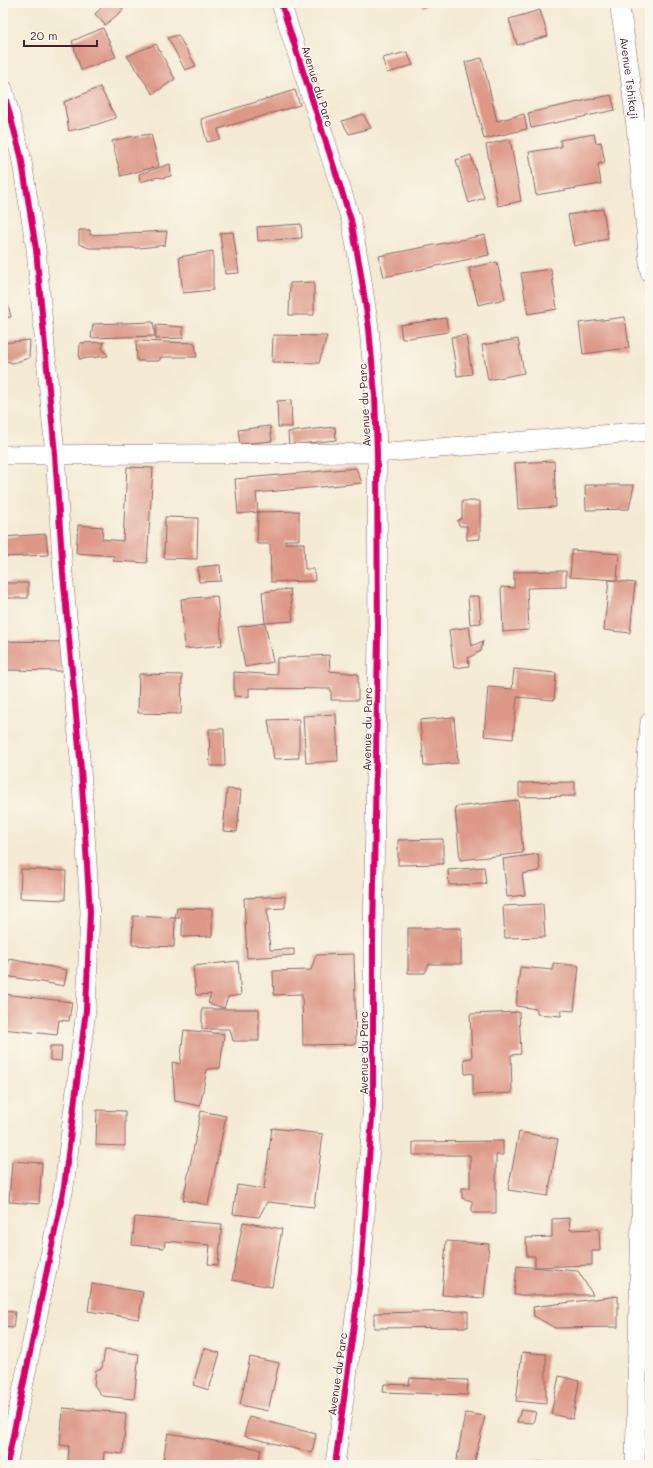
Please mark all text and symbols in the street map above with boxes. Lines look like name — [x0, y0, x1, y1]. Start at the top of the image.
scale bar — [24, 22, 97, 48]
text: 20 m — [30, 27, 58, 43]
street label: Avenue Tshikaji — [617, 36, 643, 120]
street label: Avenue du Parc — [299, 44, 337, 128]
street label: Avenue du Parc — [354, 363, 374, 447]
street label: Avenue du Parc — [359, 687, 375, 771]
street label: Avenue du Parc — [356, 1011, 371, 1095]
street label: Avenue du Parc — [324, 1332, 350, 1416]

